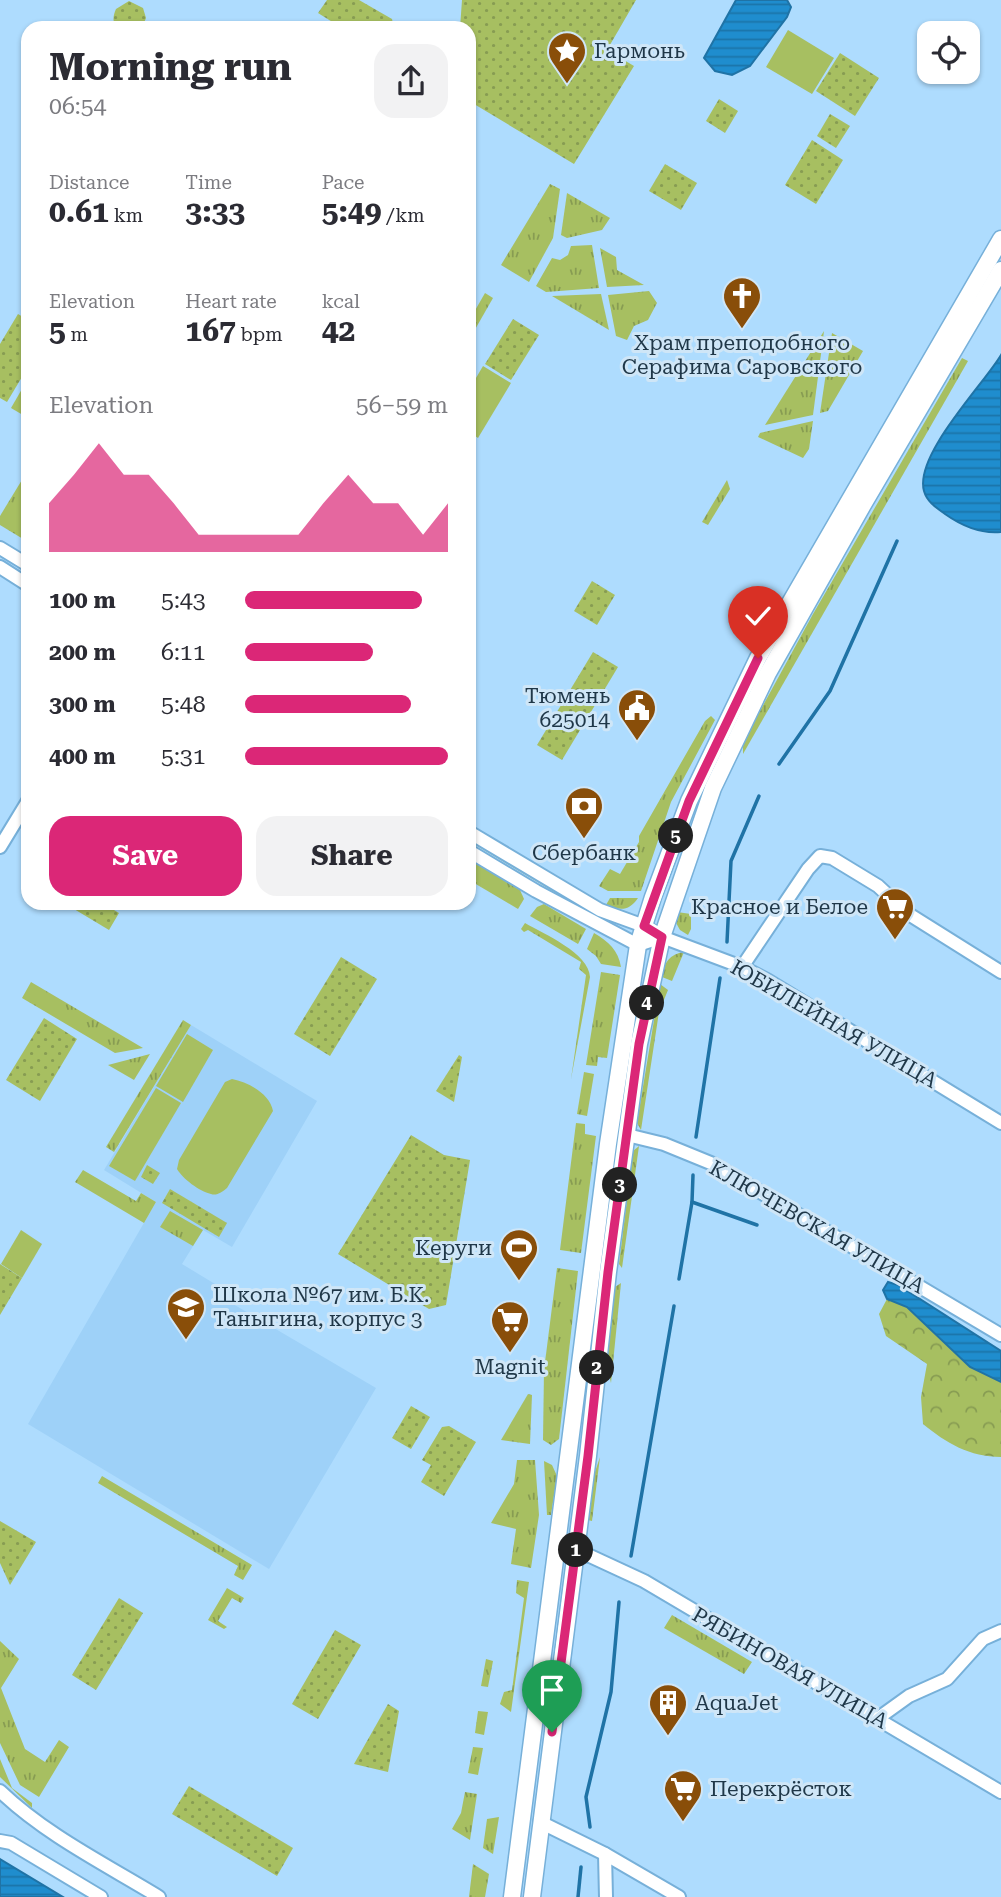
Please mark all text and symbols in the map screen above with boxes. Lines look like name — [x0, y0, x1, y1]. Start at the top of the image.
map controls — [917, 21, 980, 84]
button: locate — [917, 21, 980, 84]
place icon: Гармонь — [546, 30, 588, 85]
place label: Гармонь — [594, 39, 685, 63]
button: share — [374, 44, 448, 118]
text: Morning run — [49, 45, 292, 89]
text: 06:54 — [49, 93, 106, 120]
text: Distance — [49, 171, 129, 194]
text: Time — [185, 171, 232, 194]
text: Pace — [322, 171, 365, 194]
text: 0.61 — [49, 194, 109, 229]
text: 3:33 — [185, 194, 245, 229]
text: 5:49 — [322, 194, 381, 229]
text: km — [109, 204, 143, 227]
text: /km — [381, 204, 425, 227]
church icon: Храм преподобного Серафима Саровского — [721, 275, 763, 330]
text: Elevation — [49, 290, 135, 313]
text: Heart rate — [185, 290, 277, 313]
text: kcal — [322, 290, 360, 313]
text: 5 — [49, 313, 66, 348]
text: 167 — [185, 313, 236, 348]
text: 42 — [322, 313, 355, 348]
text: m — [66, 323, 88, 346]
text: bpm — [236, 323, 283, 346]
place label: Храм преподобного Серафима Саровского — [622, 331, 862, 379]
text: Elevation — [49, 392, 153, 419]
text: 56–59 m — [356, 392, 448, 419]
pin — [728, 586, 788, 658]
text: 100 m — [49, 587, 116, 614]
text: 5:43 — [161, 587, 206, 614]
icon: check — [739, 597, 777, 635]
text: 200 m — [49, 639, 116, 666]
text: 6:11 — [161, 639, 206, 666]
place label: Тюмень 625014 — [525, 684, 610, 732]
public building icon: Тюмень 625014 — [616, 687, 658, 742]
text: 300 m — [49, 691, 116, 718]
text: 5:48 — [161, 691, 206, 718]
text: 400 m — [49, 743, 116, 770]
text: 5:31 — [161, 743, 206, 770]
bank icon: Сбербанк — [563, 785, 605, 840]
button: Save — [49, 816, 242, 896]
button: Share — [256, 816, 448, 896]
pin: 5 — [658, 818, 694, 854]
text: 5 — [670, 824, 681, 847]
place label: Сбербанк — [532, 841, 636, 865]
supermarket icon: Красное и Белое — [874, 886, 916, 941]
place label: Красное и Белое — [691, 895, 868, 919]
street label: ЮБИЛЕЙНАЯ УЛИЦА — [727, 955, 942, 1093]
pin: 4 — [630, 986, 664, 1020]
text: 4 — [641, 991, 652, 1014]
street label: КЛЮЧЕВСКАЯ УЛИЦА — [705, 1156, 929, 1299]
pin: 3 — [602, 1168, 638, 1202]
text: 3 — [614, 1173, 625, 1196]
sports icon: Керуги — [498, 1227, 540, 1282]
place label: Керуги — [415, 1236, 492, 1260]
place label: Школа №67 им. Б.К. Таныгина, корпус 3 — [213, 1283, 430, 1331]
school or university icon: Школа №67 им. Б.К. Таныгина, корпус 3 — [165, 1286, 207, 1341]
supermarket icon: Magnit — [489, 1299, 531, 1354]
pin: 2 — [580, 1350, 614, 1386]
place label: Magnit — [474, 1355, 546, 1379]
text: 2 — [591, 1356, 602, 1379]
pin: 1 — [558, 1532, 594, 1568]
text: 1 — [570, 1538, 581, 1561]
street label: РЯБИНОВАЯ УЛИЦА — [688, 1602, 892, 1734]
pin — [522, 1660, 582, 1732]
icon: arrive — [533, 1671, 571, 1709]
building icon: AquaJet — [647, 1682, 689, 1737]
place label: AquaJet — [695, 1691, 779, 1715]
supermarket icon: Перекрёсток — [662, 1768, 704, 1823]
place label: Перекрёсток — [710, 1777, 852, 1801]

